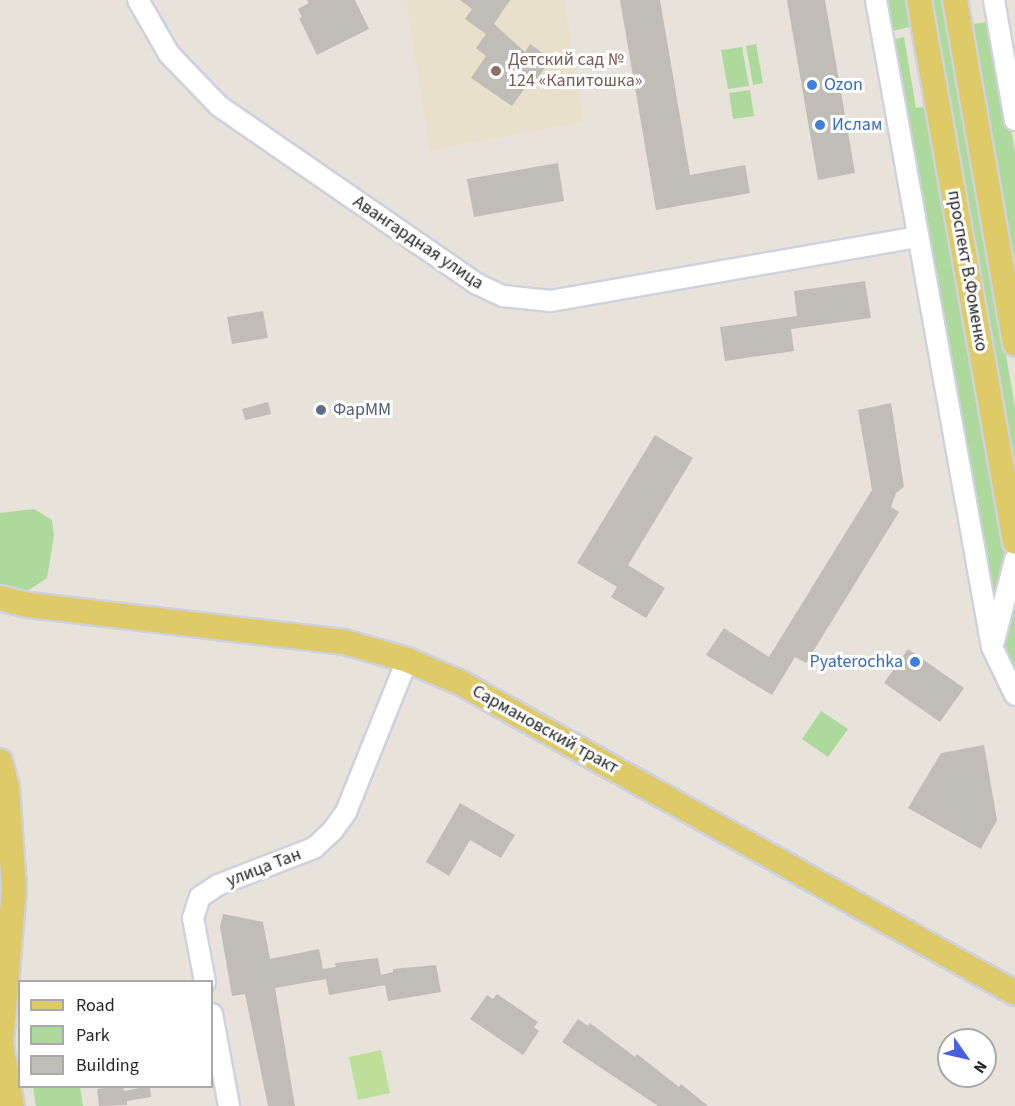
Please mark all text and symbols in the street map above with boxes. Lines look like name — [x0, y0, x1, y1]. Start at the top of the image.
place label: Детский сад № 124 «Капитошка» — [508, 50, 643, 92]
marker: Детский сад № 124 «Капитошка» — [489, 64, 503, 78]
place label: Ozon — [824, 74, 863, 96]
marker: Ozon — [805, 78, 819, 92]
place label: Ислам — [832, 114, 882, 136]
marker: Ислам — [813, 118, 827, 132]
street label: проспект В.Фоменко — [942, 189, 992, 353]
street label: Авангардная улица — [349, 191, 487, 295]
place label: ФарММ — [333, 399, 391, 421]
marker: ФарММ — [314, 403, 328, 417]
place label: Pyaterochka — [810, 651, 903, 673]
marker: Pyaterochka — [908, 655, 922, 669]
street label: Сармановский тракт — [468, 681, 622, 779]
street label: улица Тан — [224, 844, 304, 892]
legend — [18, 980, 213, 1088]
text: Road — [76, 993, 115, 1018]
text: Park — [76, 1023, 110, 1048]
north arrow — [937, 1028, 997, 1088]
text: Building — [76, 1053, 139, 1078]
text: N — [968, 1056, 992, 1078]

